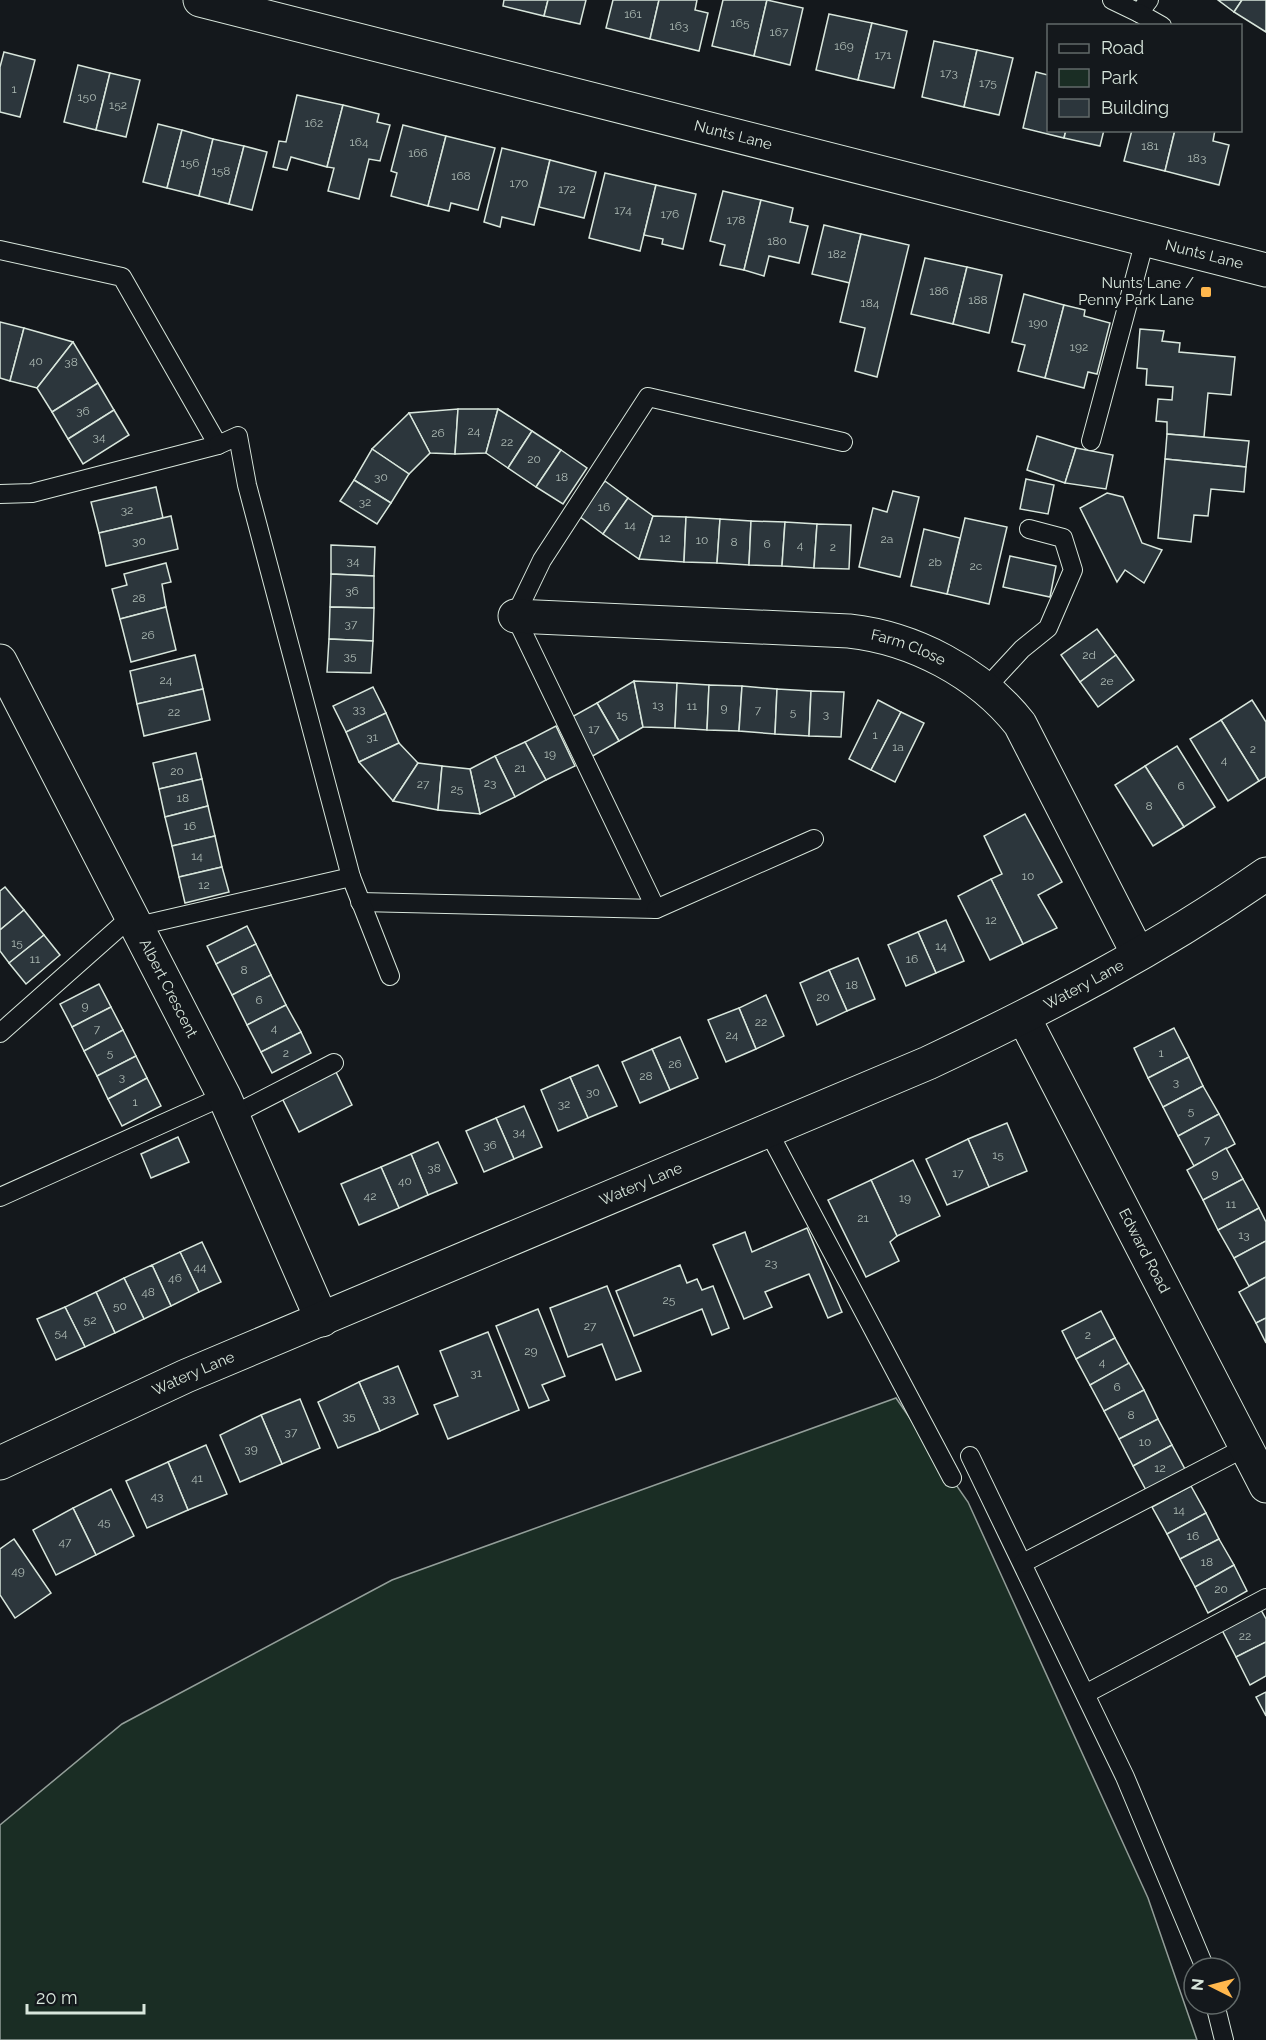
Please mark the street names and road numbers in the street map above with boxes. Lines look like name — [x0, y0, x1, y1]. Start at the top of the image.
street label: Nunts Lane — [692, 117, 774, 154]
street label: Nunts Lane — [1163, 236, 1245, 273]
street label: Farm Close — [869, 626, 949, 669]
street label: Albert Crescent — [136, 936, 201, 1041]
street label: Watery Lane — [1041, 956, 1127, 1014]
street label: Watery Lane — [597, 1159, 685, 1210]
street label: Edward Road — [1115, 1205, 1174, 1296]
street label: Watery Lane — [149, 1348, 237, 1400]

